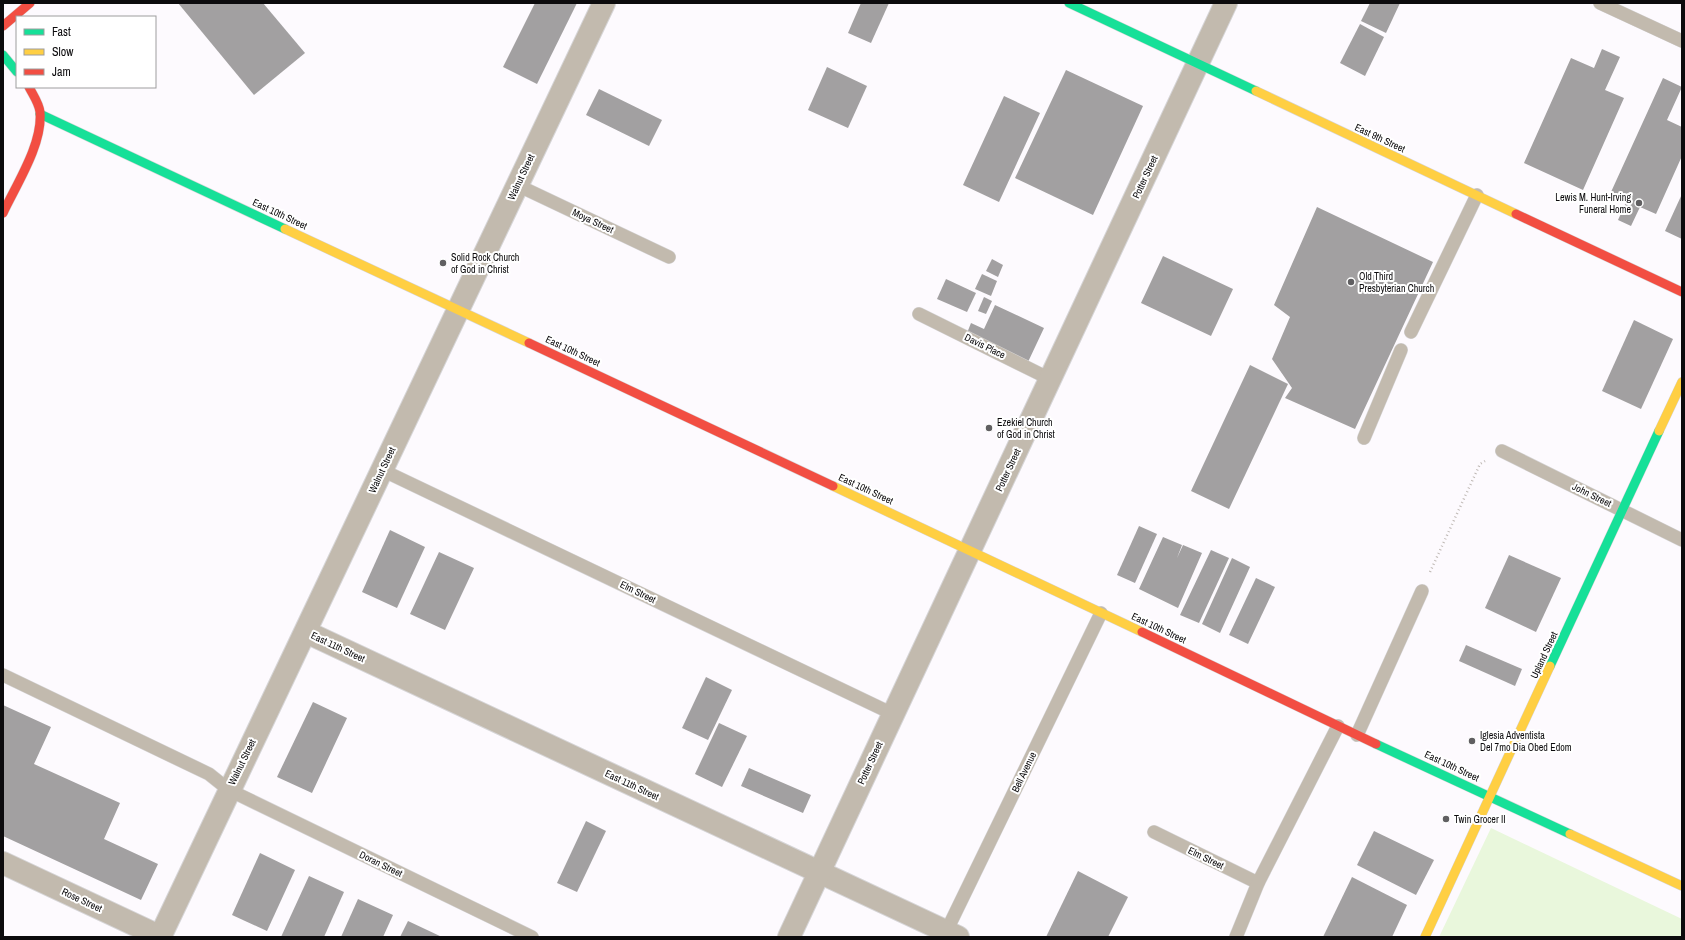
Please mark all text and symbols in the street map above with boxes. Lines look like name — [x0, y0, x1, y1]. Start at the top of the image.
legend — [16, 16, 156, 88]
text: Fast — [52, 24, 71, 40]
text: Slow — [52, 44, 74, 60]
text: Jam — [52, 64, 71, 80]
street label: East 9th Street — [1353, 121, 1408, 156]
street label: Walnut Street — [505, 151, 538, 202]
street label: Potter Street — [1129, 153, 1161, 201]
place label: Lewis M. Hunt-Irving Funeral Home — [1555, 191, 1631, 216]
street label: East 10th Street — [251, 196, 310, 233]
marker: Lewis M. Hunt-Irving Funeral Home — [1634, 198, 1644, 208]
street label: Moya Street — [570, 206, 616, 237]
place label: Solid Rock Church of God in Christ — [451, 251, 519, 276]
marker: Solid Rock Church of God in Christ — [438, 258, 448, 268]
place label: Old Third Presbyterian Church — [1359, 270, 1434, 295]
marker: Old Third Presbyterian Church — [1346, 277, 1356, 287]
street label: Davis Place — [962, 331, 1008, 362]
street label: East 10th Street — [544, 333, 603, 370]
place label: Ezekiel Church of God in Christ — [997, 416, 1056, 441]
marker: Ezekiel Church of God in Christ — [984, 423, 994, 433]
street label: Walnut Street — [366, 444, 399, 495]
street label: Potter Street — [992, 446, 1024, 494]
street label: East 10th Street — [837, 471, 896, 508]
street label: John Street — [1570, 480, 1614, 510]
street label: Elm Street — [618, 578, 659, 607]
street label: East 10th Street — [1130, 610, 1189, 647]
street label: East 11th Street — [309, 629, 368, 665]
street label: Upland Street — [1528, 629, 1561, 680]
place label: Iglesia Adventista Del 7mo Dia Obed Edom — [1480, 729, 1572, 754]
street label: Walnut Street — [225, 736, 259, 787]
marker: Iglesia Adventista Del 7mo Dia Obed Edom — [1467, 736, 1477, 746]
street label: Potter Street — [854, 739, 886, 787]
street label: East 10th Street — [1423, 748, 1482, 785]
street label: Bell Avenue — [1009, 749, 1039, 794]
street label: East 11th Street — [603, 767, 662, 803]
place label: Twin Grocer II — [1454, 813, 1506, 826]
marker: Twin Grocer II — [1441, 814, 1451, 824]
street label: Elm Street — [1186, 844, 1227, 873]
street label: Doran Street — [357, 848, 405, 880]
street label: Rose Street — [60, 885, 105, 915]

